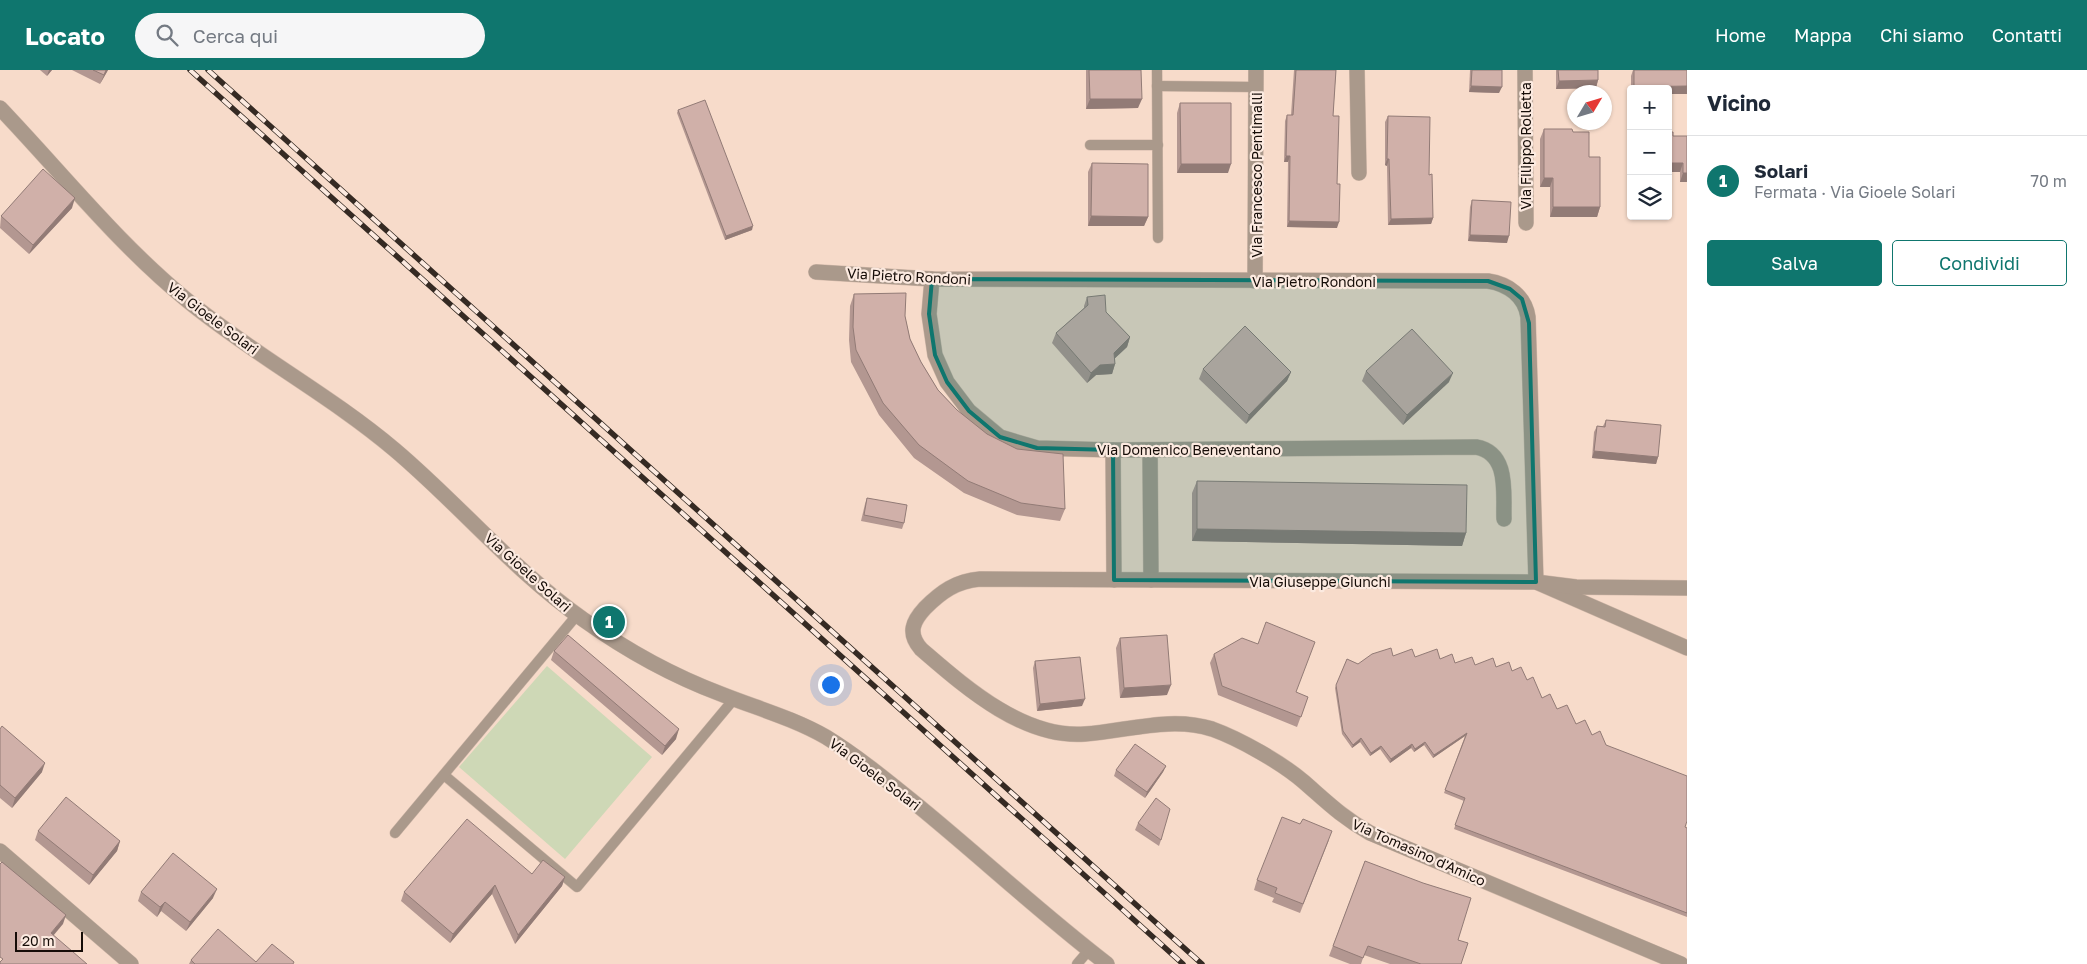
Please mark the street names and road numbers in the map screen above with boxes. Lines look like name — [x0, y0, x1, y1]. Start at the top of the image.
street label: Via Filippo Rolletta — [1517, 82, 1534, 210]
street label: Via Francesco Pentimalli — [1248, 92, 1265, 258]
street label: Via Pietro Rondoni — [847, 264, 971, 288]
street label: Via Pietro Rondoni — [1252, 273, 1376, 290]
street label: Via Gioele Solari — [164, 278, 262, 358]
street label: Via Domenico Beneventano — [1097, 441, 1281, 458]
street label: Via Gioele Solari — [482, 529, 574, 615]
street label: Via Giuseppe Giunchi — [1249, 573, 1391, 590]
street label: Via Gioele Solari — [826, 734, 924, 814]
street label: Via Tomasino d'Amico — [1350, 815, 1488, 889]

